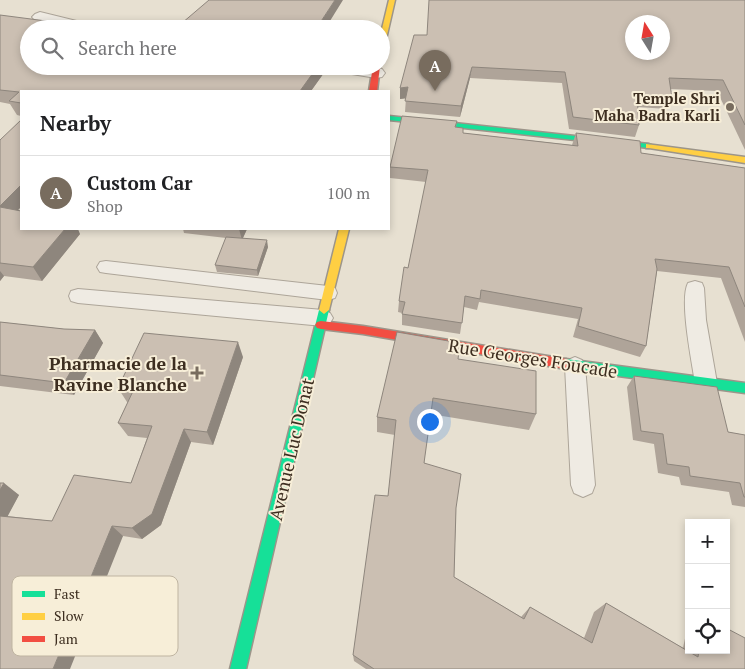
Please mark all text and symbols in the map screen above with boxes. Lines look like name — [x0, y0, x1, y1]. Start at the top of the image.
north arrow — [625, 15, 670, 60]
search box — [20, 20, 390, 75]
icon: search — [38, 34, 66, 62]
text: Search here — [78, 35, 177, 60]
pin: A — [419, 50, 451, 91]
place label: Temple Shri Maha Badra Karli — [594, 88, 720, 125]
marker: Temple Shri Maha Badra Karli — [724, 101, 736, 113]
text: Nearby — [40, 109, 111, 137]
text: Custom Car — [87, 170, 193, 195]
text: A — [50, 182, 62, 204]
text: 100 m — [327, 182, 370, 204]
text: Shop — [87, 195, 123, 217]
street label: Rue Georges Foucade — [447, 333, 619, 383]
place label: Pharmacie de la Ravine Blanche — [49, 351, 187, 396]
marker: Pharmacie de la Ravine Blanche — [191, 367, 203, 379]
street label: Avenue Luc Donat — [263, 375, 319, 523]
your location — [417, 409, 443, 435]
map controls — [685, 519, 730, 654]
button: + — [685, 519, 730, 564]
button: − — [685, 564, 730, 609]
legend — [12, 576, 178, 656]
text: Fast — [54, 584, 81, 603]
text: Slow — [54, 606, 84, 625]
button: locate — [685, 609, 730, 654]
text: Jam — [54, 629, 78, 648]

